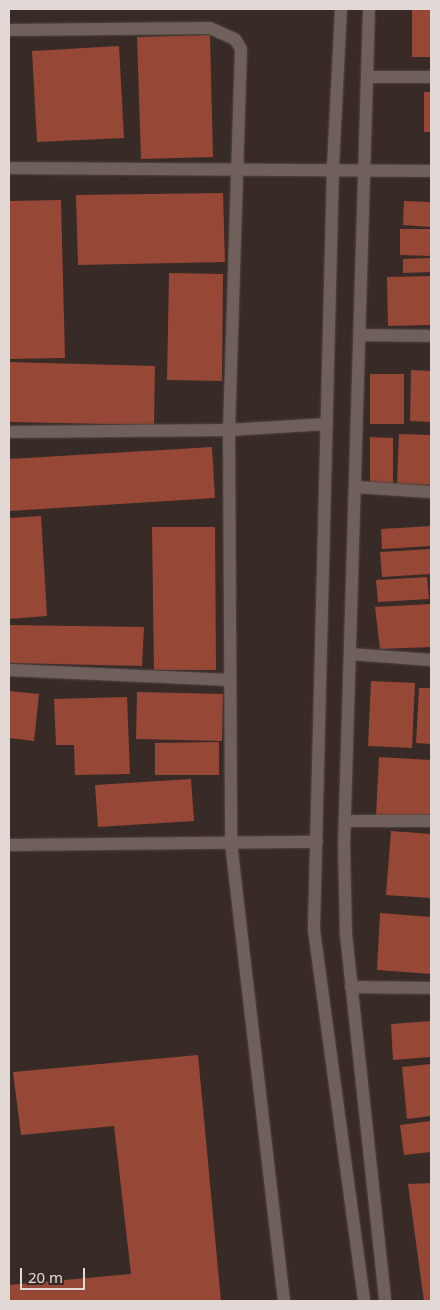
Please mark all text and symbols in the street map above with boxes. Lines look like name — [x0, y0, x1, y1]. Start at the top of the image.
scale bar — [22, 1258, 88, 1290]
text: 20 m — [28, 1267, 63, 1287]

